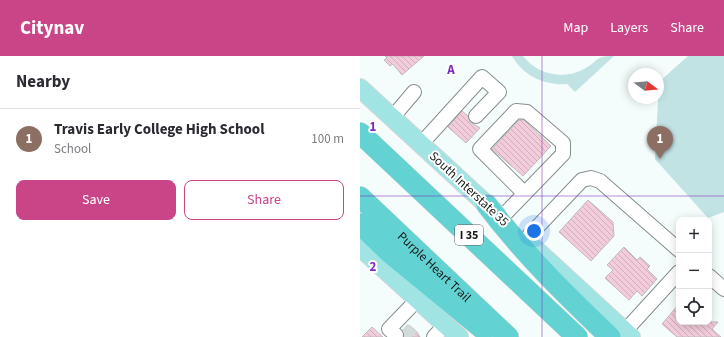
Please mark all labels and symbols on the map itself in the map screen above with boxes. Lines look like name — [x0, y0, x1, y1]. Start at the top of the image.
text: A — [446, 61, 455, 79]
north arrow — [628, 68, 664, 104]
text: 1 — [370, 118, 377, 136]
pin: 1 — [647, 126, 673, 159]
street label: South Interstate 35 — [425, 147, 513, 231]
your location — [524, 221, 544, 241]
road number: I 35 — [455, 225, 483, 245]
street label: Purple Heart Trail — [393, 228, 475, 306]
text: 2 — [370, 258, 377, 276]

